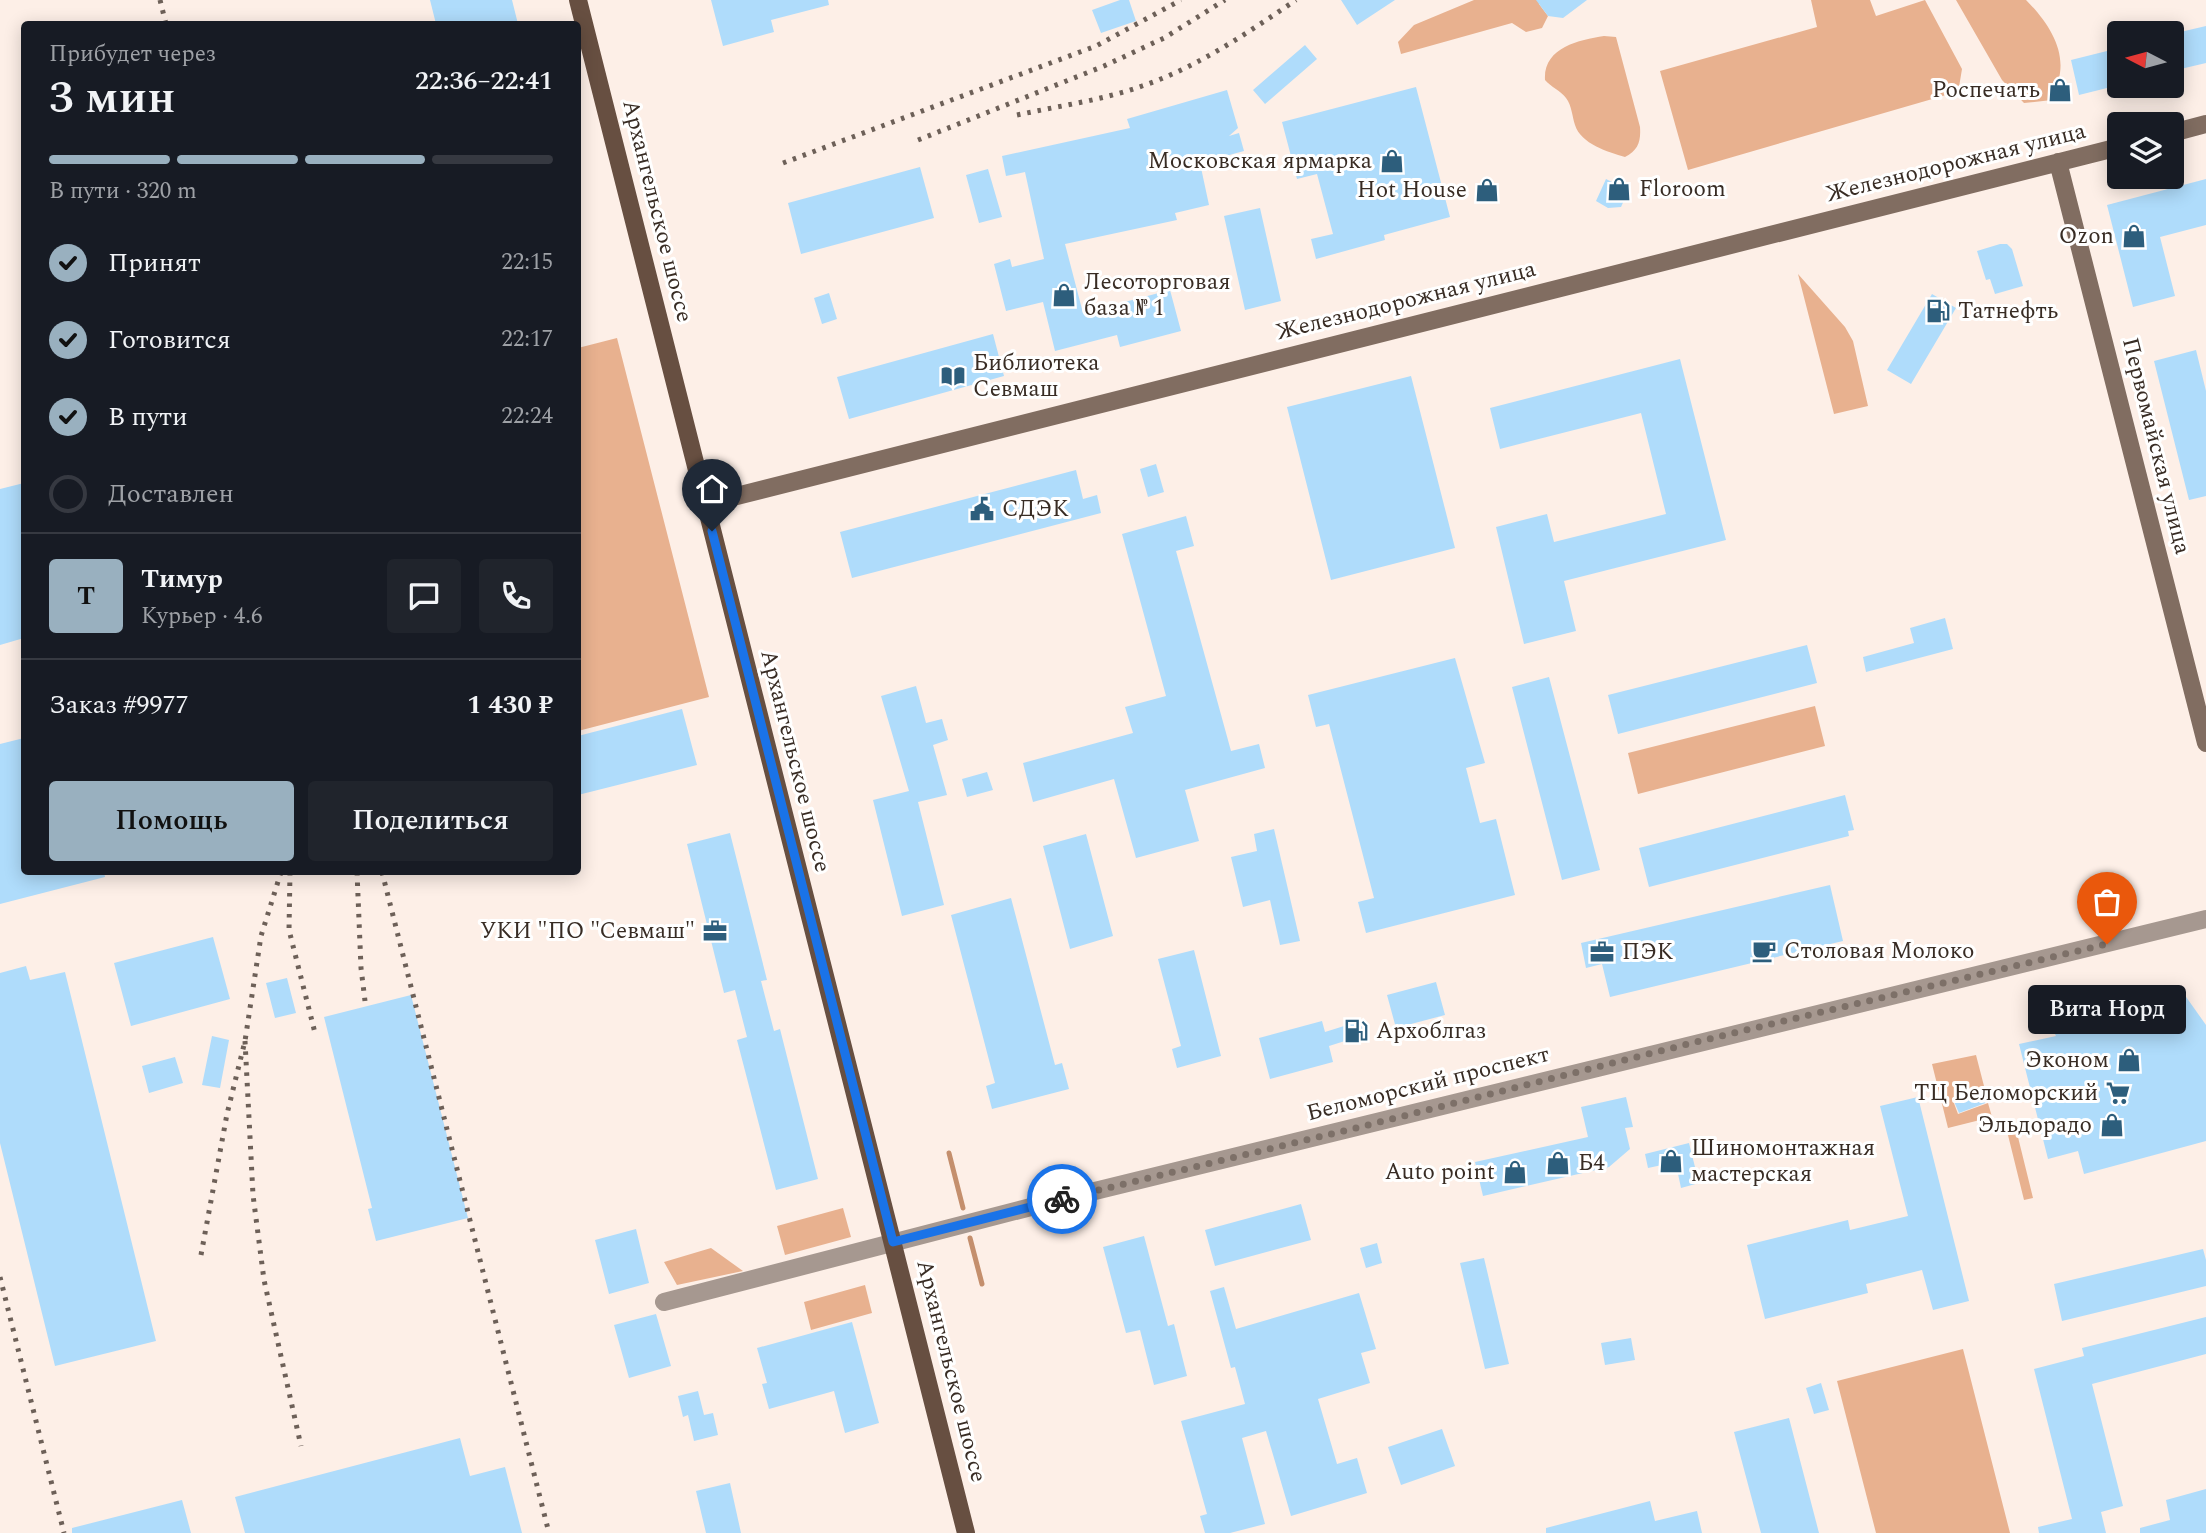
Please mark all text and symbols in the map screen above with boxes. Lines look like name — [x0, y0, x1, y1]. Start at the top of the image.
north arrow — [2107, 21, 2184, 98]
map controls — [2107, 21, 2184, 189]
text: Прибудет через — [49, 37, 216, 72]
text: 22:36–22:41 — [415, 61, 553, 101]
text: 3 мин — [49, 63, 175, 133]
place label: Роспечать — [1932, 73, 2040, 108]
shop icon: Роспечать — [2046, 76, 2074, 104]
street label: Архангельское шоссе — [612, 96, 702, 326]
button: layers — [2107, 112, 2184, 189]
street label: Железнодорожная улица — [1822, 114, 2090, 212]
place label: Московская ярмарка — [1148, 144, 1372, 179]
shop icon: Московская ярмарка — [1378, 147, 1406, 175]
place label: Floroom — [1639, 172, 1726, 207]
place label: Hot House — [1357, 173, 1467, 208]
text: В пути · 320 m — [49, 174, 197, 209]
shop icon: Floroom — [1605, 175, 1633, 203]
shop icon: Hot House — [1473, 176, 1501, 204]
place label: Ozon — [2059, 219, 2114, 254]
shop icon: Ozon — [2120, 222, 2148, 250]
text: Принят — [108, 243, 201, 283]
icon: check — [49, 244, 87, 282]
text: 22:15 — [501, 245, 553, 280]
street label: Железнодорожная улица — [1272, 252, 1540, 350]
place label: Лесоторговая база № 1 — [1084, 265, 1231, 326]
shop icon: Лесоторговая база № 1 — [1050, 281, 1078, 309]
place label: Татнефть — [1958, 294, 2058, 329]
fuel station icon: Татнефть — [1924, 297, 1952, 325]
text: Готовится — [108, 320, 231, 360]
icon: check — [49, 321, 87, 359]
text: 22:17 — [501, 322, 553, 357]
street label: Первомайская улица — [2112, 334, 2200, 558]
place label: Библиотека Севмаш — [973, 346, 1099, 407]
library icon: Библиотека Севмаш — [939, 362, 967, 390]
text: В пути — [108, 397, 188, 437]
icon: check — [49, 398, 87, 436]
text: 22:24 — [501, 399, 553, 434]
pin — [682, 459, 742, 531]
icon: home — [693, 470, 731, 508]
text: Доставлен — [108, 474, 234, 514]
place label: СДЭК — [1002, 492, 1069, 527]
public building icon: СДЭК — [968, 495, 996, 523]
text: Тимур — [141, 559, 223, 599]
button: chat — [387, 559, 461, 633]
button: phone — [479, 559, 553, 633]
text: Т — [77, 576, 95, 616]
text: Курьер · 4.6 — [141, 599, 263, 634]
street label: Архангельское шоссе — [750, 646, 840, 876]
text: Заказ #9977 — [49, 685, 188, 725]
text: 1 430 ₽ — [467, 685, 553, 725]
button: Помощь — [49, 781, 294, 861]
button: Поделиться — [308, 781, 553, 861]
pin — [2077, 872, 2137, 944]
icon: bag — [2088, 883, 2126, 921]
place label: УКИ "ПО "Севмаш" — [480, 914, 695, 949]
office icon: УКИ "ПО "Севмаш" — [701, 917, 729, 945]
place label: Столовая Молоко — [1784, 934, 1975, 969]
place label: ПЭК — [1622, 935, 1674, 970]
cafe icon: Столовая Молоко — [1750, 937, 1778, 965]
office icon: ПЭК — [1588, 938, 1616, 966]
callout: Вита Норд — [2028, 986, 2186, 1035]
text: Вита Норд — [2049, 992, 2165, 1027]
place label: Архоблгаз — [1376, 1014, 1486, 1049]
fuel station icon: Архоблгаз — [1342, 1017, 1370, 1045]
street label: Беломорский проспект — [1303, 1037, 1553, 1131]
place label: Эконом — [2025, 1043, 2109, 1078]
shop icon: Эконом — [2115, 1046, 2143, 1074]
place label: ТЦ Беломорский — [1914, 1076, 2098, 1111]
supermarket icon: ТЦ Беломорский — [2104, 1079, 2132, 1107]
place label: Эльдорадо — [1977, 1108, 2092, 1143]
shop icon: Эльдорадо — [2098, 1111, 2126, 1139]
place label: Шиномонтажная мастерская — [1691, 1131, 1875, 1192]
place label: Б4 — [1578, 1146, 1605, 1181]
shop icon: Шиномонтажная мастерская — [1657, 1147, 1685, 1175]
shop icon: Б4 — [1544, 1149, 1572, 1177]
place label: Auto point — [1385, 1155, 1495, 1190]
shop icon: Auto point — [1501, 1158, 1529, 1186]
courier — [1027, 1164, 1097, 1234]
icon: bike — [1043, 1180, 1081, 1218]
street label: Архангельское шоссе — [906, 1256, 996, 1486]

